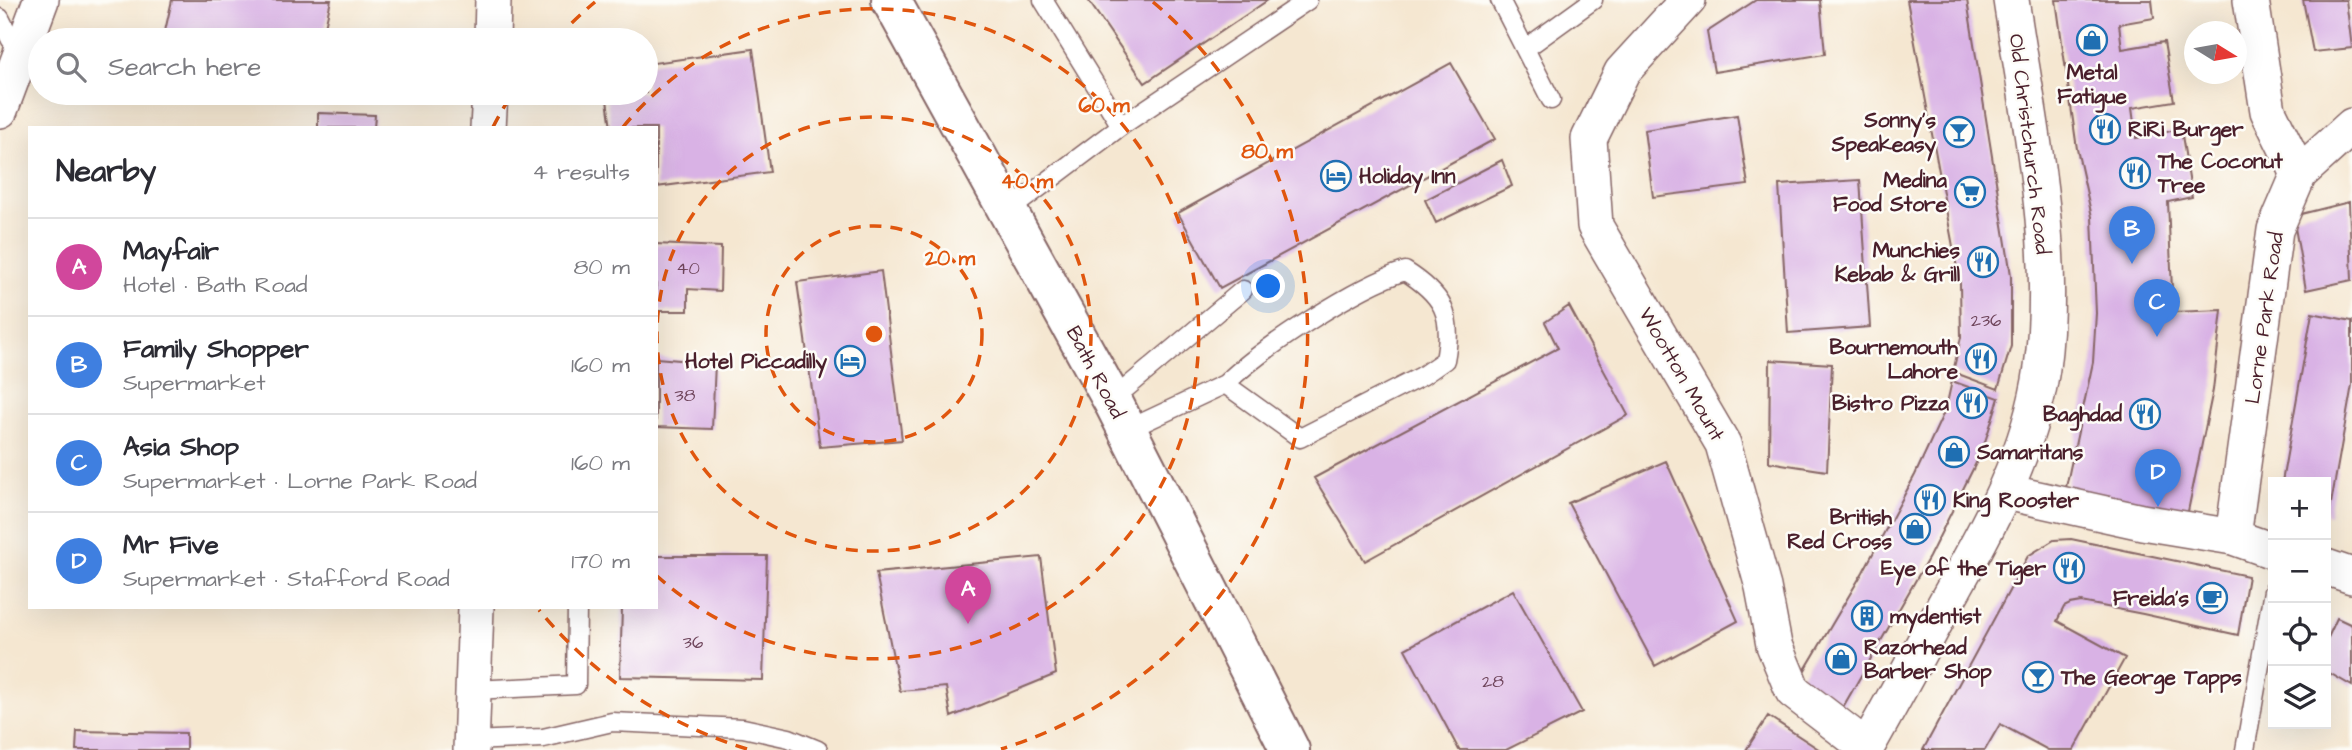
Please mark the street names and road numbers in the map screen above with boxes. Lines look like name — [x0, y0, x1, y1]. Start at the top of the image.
street label: Old Christchurch Road — [2002, 32, 2057, 256]
street label: Lorne Park Road — [2238, 230, 2291, 406]
street label: Wootton Mount — [1632, 302, 1732, 447]
street label: Bath Road — [1059, 321, 1132, 424]

